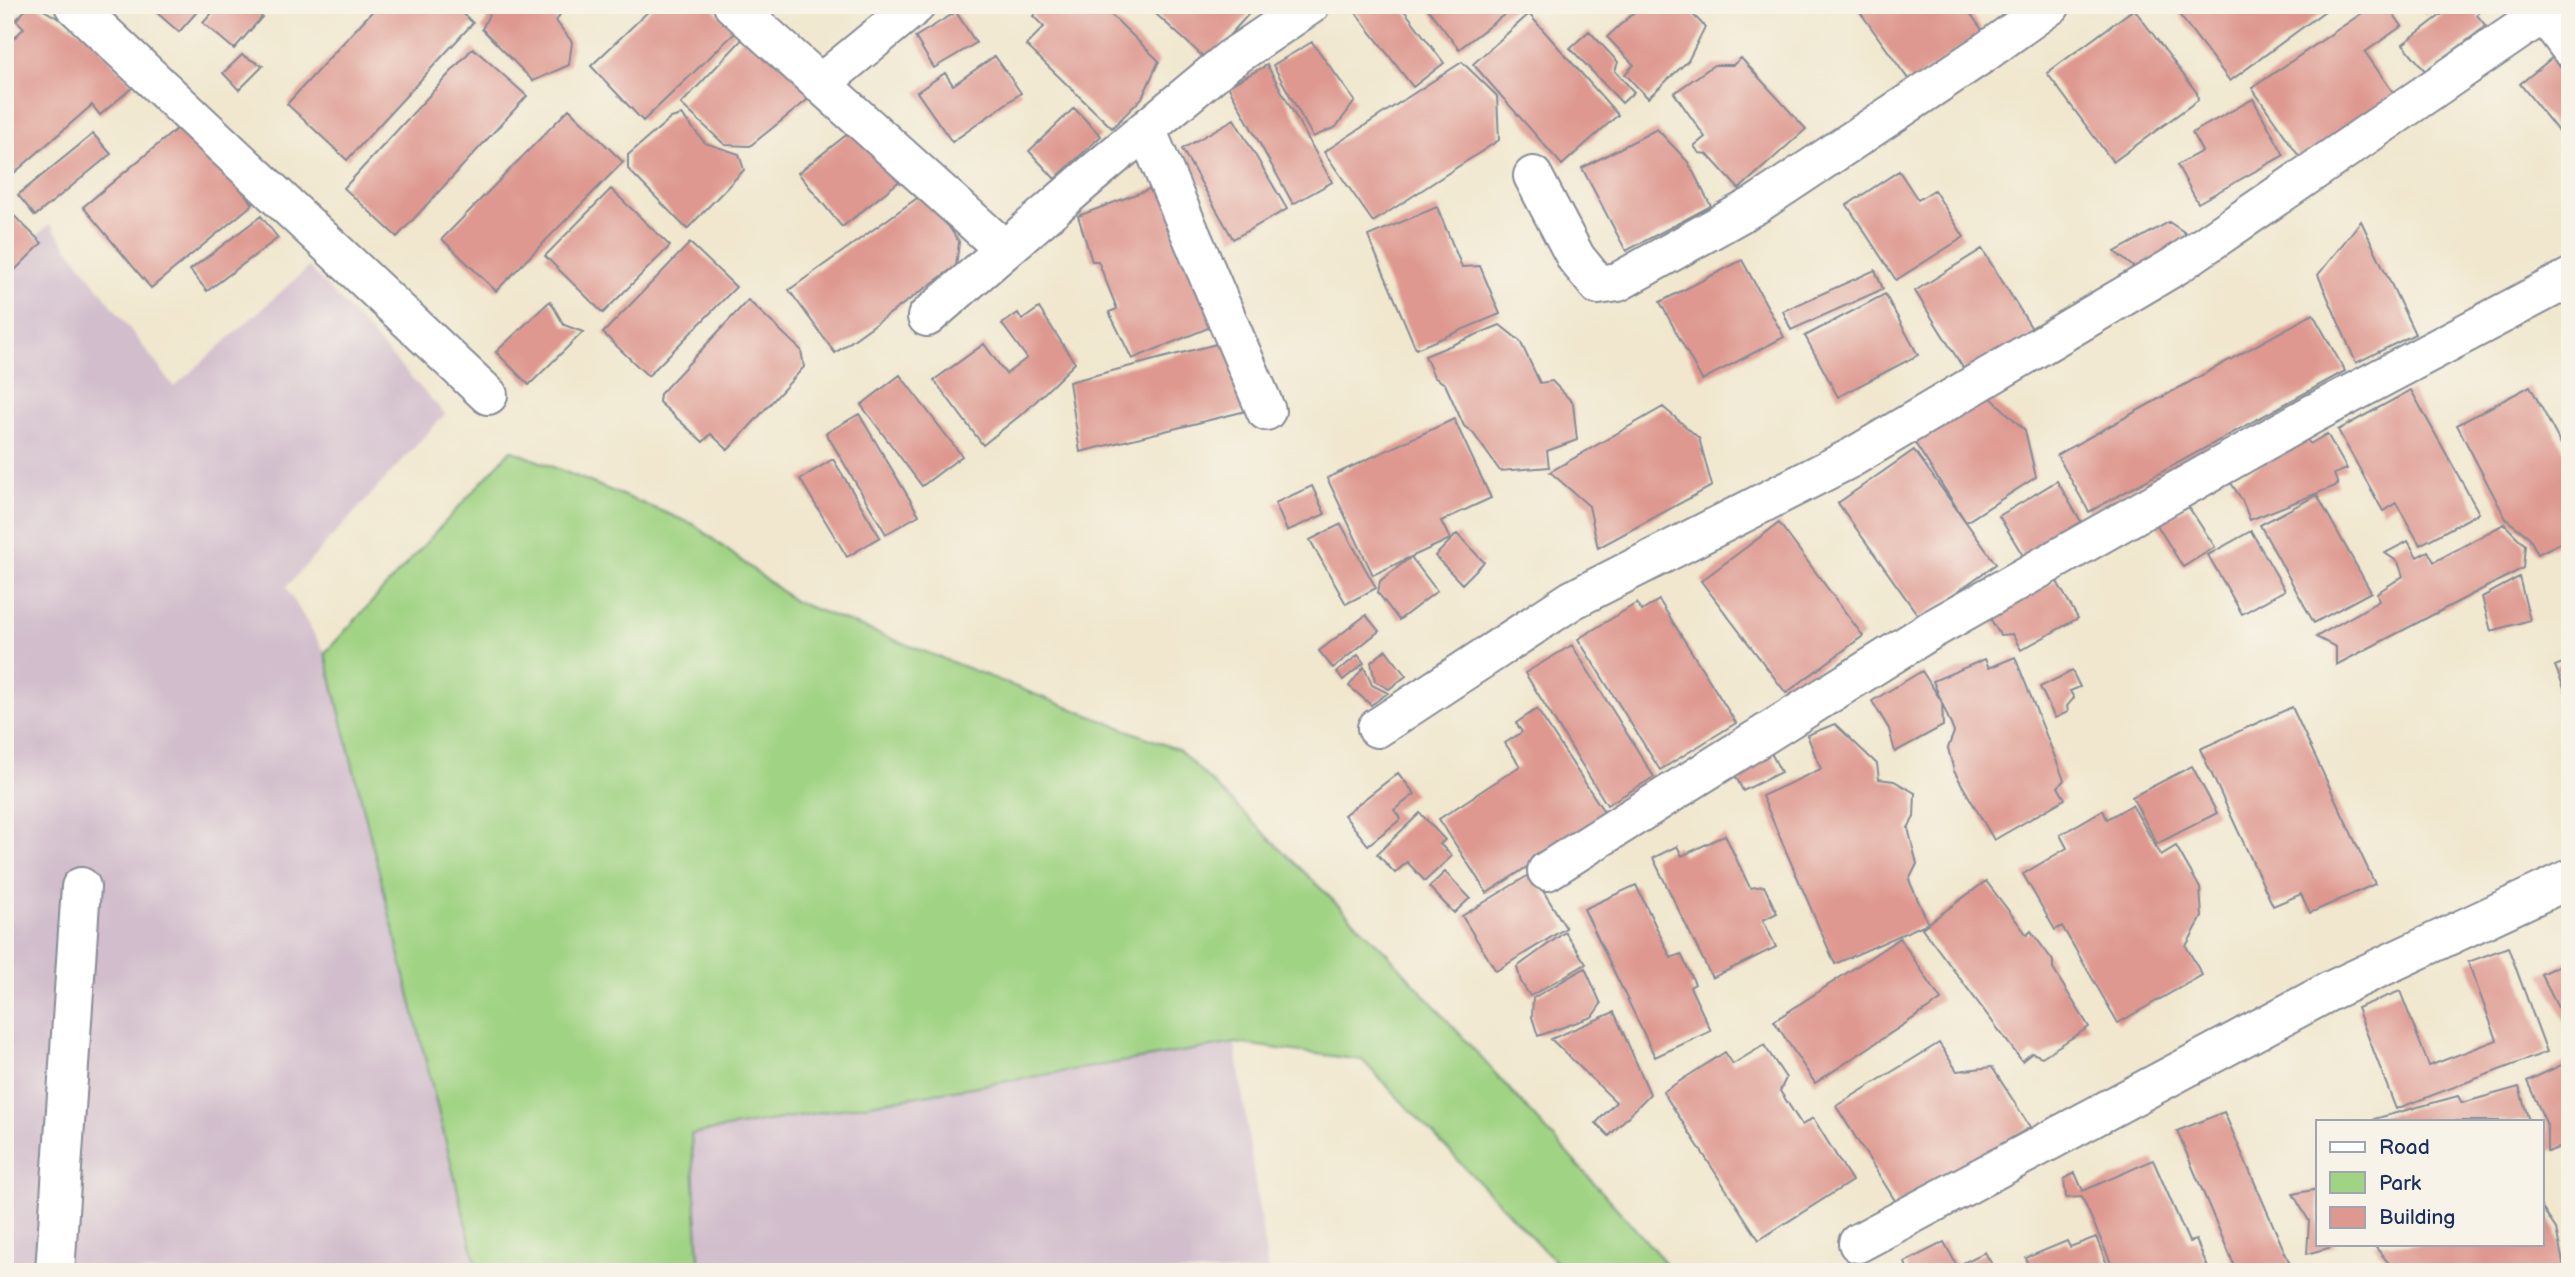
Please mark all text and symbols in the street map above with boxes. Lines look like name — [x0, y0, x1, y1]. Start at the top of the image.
legend — [2316, 1120, 2544, 1246]
text: Road — [2379, 1135, 2430, 1160]
text: Park — [2379, 1171, 2422, 1196]
text: Building — [2379, 1205, 2455, 1230]

